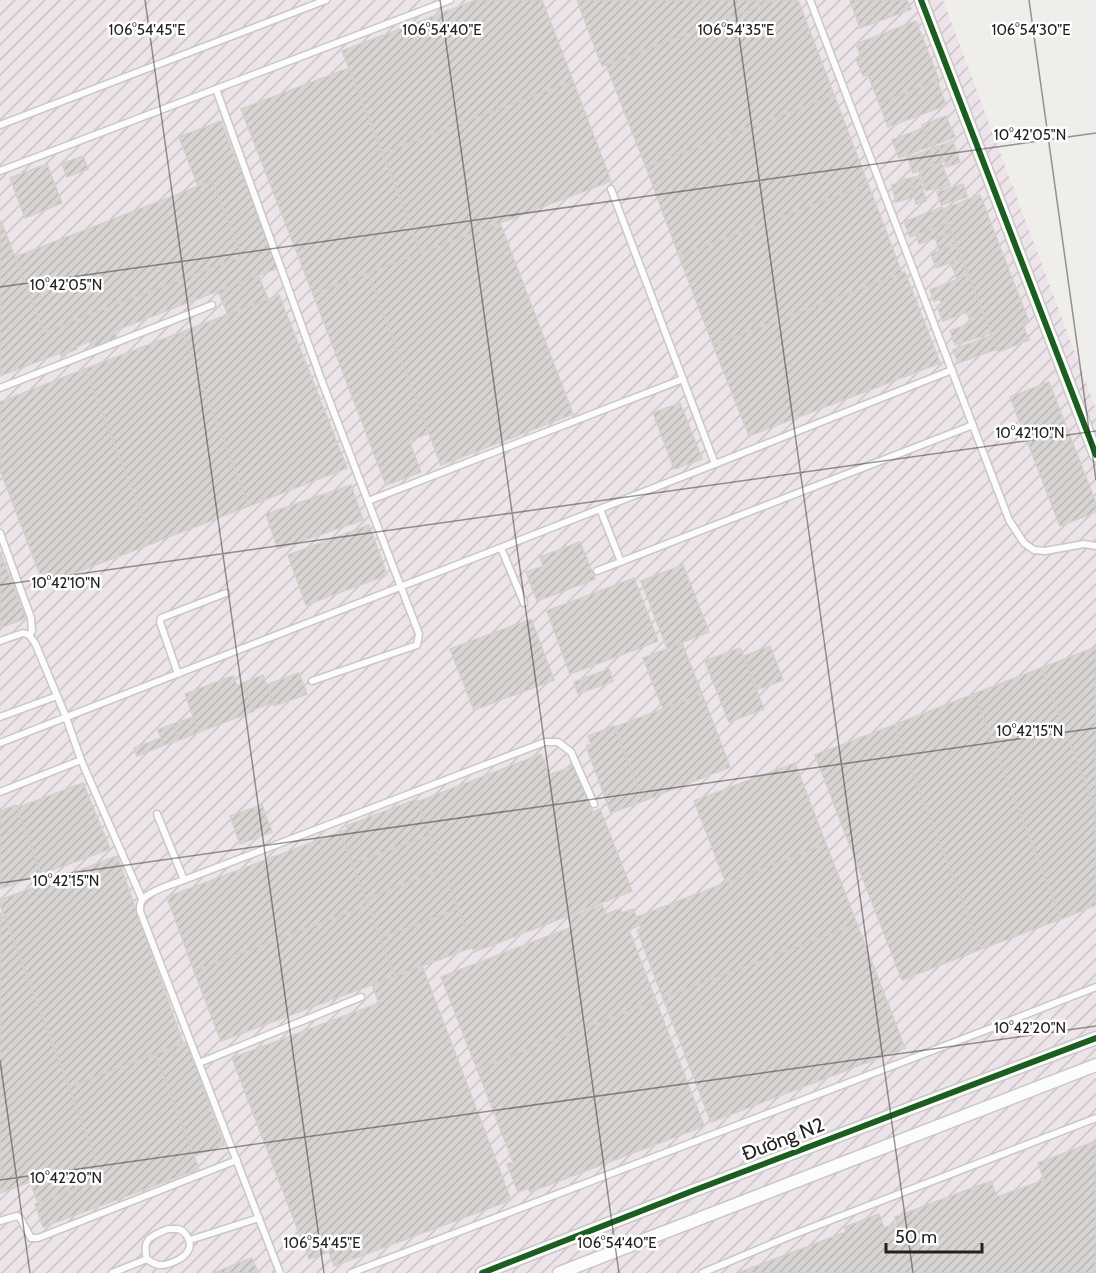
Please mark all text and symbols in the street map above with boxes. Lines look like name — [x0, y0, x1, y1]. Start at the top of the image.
text: 106°54'45"E — [109, 21, 185, 39]
text: 106°54'40"E — [402, 21, 482, 39]
text: 106°54'35"E — [698, 21, 774, 39]
text: 106°54'30"E — [992, 21, 1071, 39]
text: 10°42'05"N — [994, 126, 1066, 144]
text: 10°42'05"N — [30, 276, 102, 294]
text: 10°42'10"N — [995, 424, 1065, 442]
text: 10°42'10"N — [31, 574, 101, 592]
text: 10°42'15"N — [997, 722, 1063, 740]
text: 10°42'15"N — [33, 872, 99, 890]
text: 10°42'20"N — [994, 1019, 1066, 1037]
street label: Đường N2 — [738, 1112, 828, 1166]
text: 10°42'20"N — [30, 1169, 102, 1187]
scale bar — [886, 1216, 982, 1254]
text: 50 m — [895, 1226, 937, 1248]
text: 106°54'45"E — [284, 1234, 360, 1252]
text: 106°54'40"E — [577, 1234, 657, 1252]

